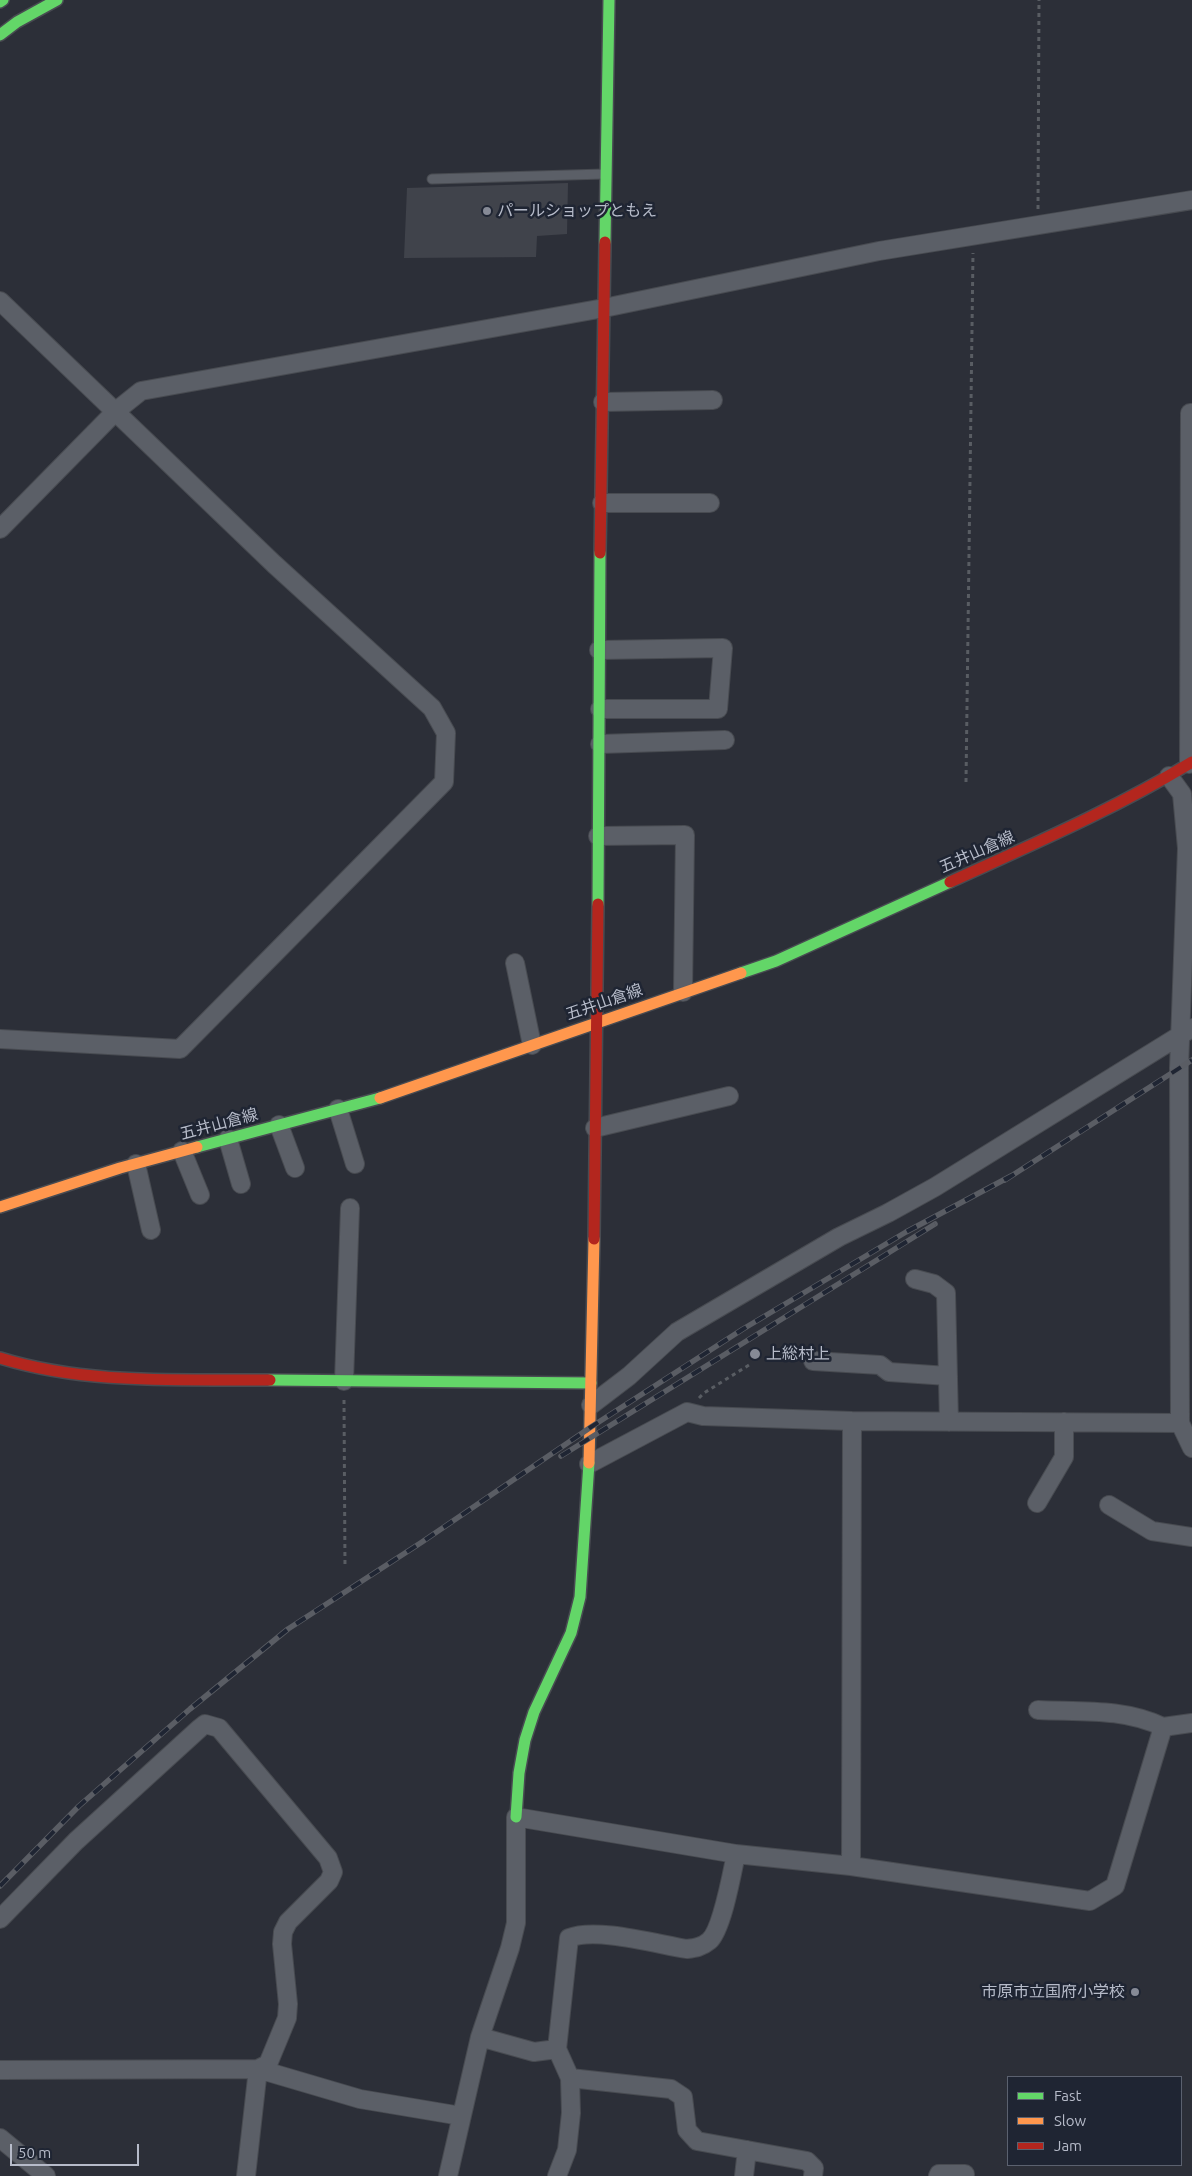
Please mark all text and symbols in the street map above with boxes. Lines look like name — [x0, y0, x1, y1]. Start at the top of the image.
place label: パールショップともえ — [497, 201, 657, 221]
marker: パールショップともえ — [481, 205, 493, 217]
street label: 五井山倉線 — [937, 827, 1017, 877]
street label: 五井山倉線 — [563, 980, 645, 1024]
street label: 五井山倉線 — [178, 1104, 260, 1144]
place label: 上総村上 — [766, 1344, 830, 1364]
marker: 上総村上 — [748, 1347, 762, 1361]
place label: 市原市立国府小学校 — [981, 1982, 1125, 2002]
marker: 市原市立国府小学校 — [1129, 1986, 1141, 1998]
legend — [1007, 2076, 1182, 2166]
text: Fast — [1054, 2087, 1081, 2104]
text: Slow — [1054, 2112, 1086, 2129]
scale bar — [12, 2134, 141, 2166]
text: Jam — [1054, 2137, 1082, 2154]
text: 50 m — [18, 2144, 51, 2161]

